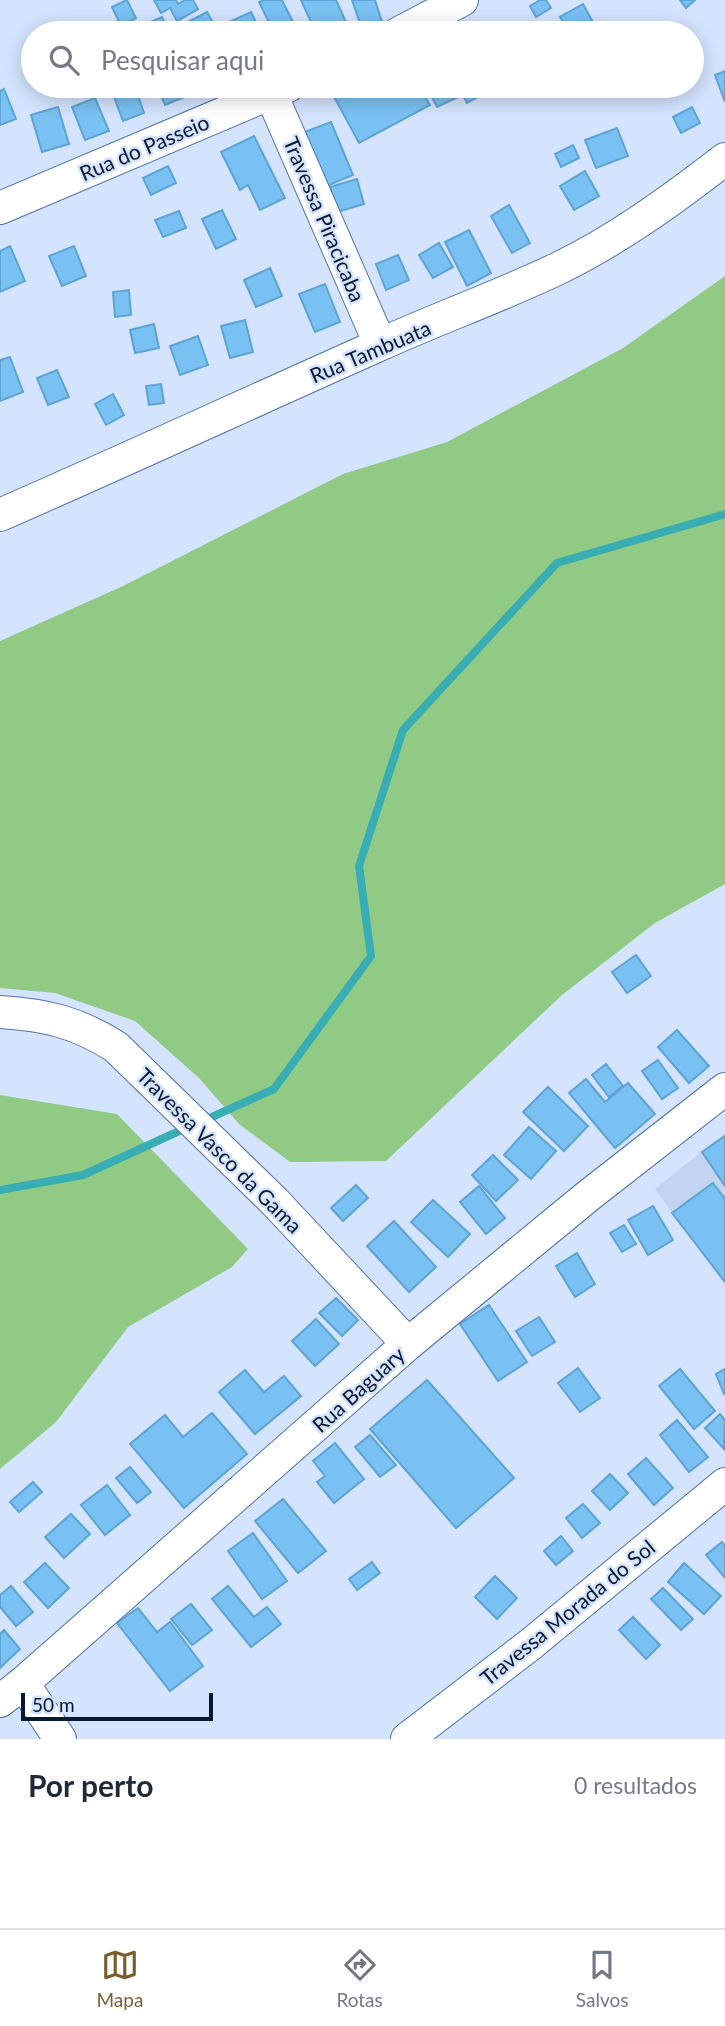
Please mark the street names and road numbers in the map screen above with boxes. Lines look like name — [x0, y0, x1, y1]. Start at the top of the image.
street label: Rua do Passeio — [75, 108, 213, 186]
street label: Travessa Piracicaba — [279, 133, 371, 305]
street label: Rua Tambuata — [306, 314, 434, 388]
street label: Travessa Vasco da Gama — [132, 1062, 308, 1238]
street label: Rua Baguary — [307, 1341, 409, 1437]
street label: Travessa Morada do Sol — [475, 1534, 659, 1690]

